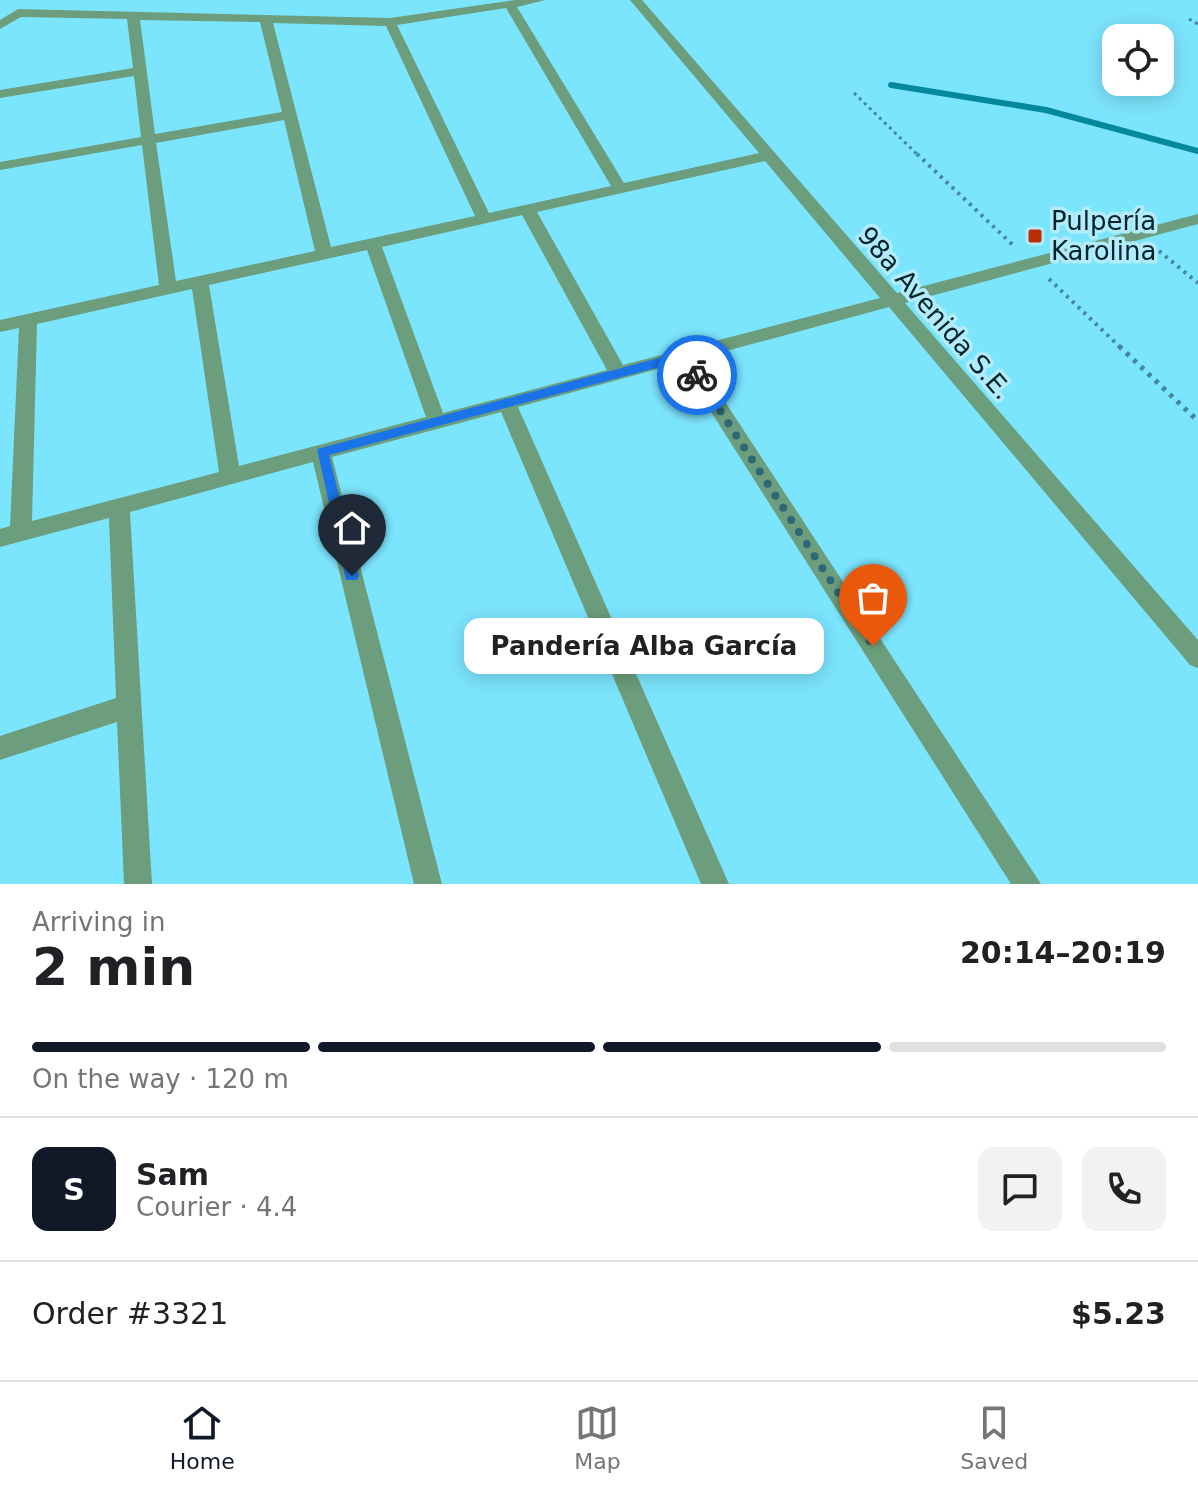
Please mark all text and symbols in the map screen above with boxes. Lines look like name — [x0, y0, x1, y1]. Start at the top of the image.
map controls — [1102, 24, 1174, 96]
button: locate — [1102, 24, 1174, 96]
place label: Pulpería Karolina — [1051, 206, 1156, 266]
street label: 98a Avenida S.E. — [852, 221, 1018, 405]
marker: Pulpería Karolina — [1026, 227, 1044, 245]
courier — [657, 335, 737, 415]
icon: bike — [675, 353, 719, 397]
pin — [318, 494, 386, 576]
icon: home — [330, 506, 374, 550]
pin — [839, 564, 907, 646]
icon: bag — [851, 576, 895, 620]
callout: Pandería Alba García — [465, 618, 825, 674]
text: Pandería Alba García — [491, 631, 797, 661]
text: Arriving in — [32, 907, 166, 937]
text: 20:14–20:19 — [960, 935, 1166, 970]
text: 2 min — [32, 937, 195, 997]
text: On the way · 120 m — [32, 1064, 289, 1094]
button: chat — [978, 1147, 1062, 1231]
button: phone — [1082, 1147, 1166, 1231]
text: Sam — [136, 1157, 209, 1192]
text: S — [63, 1172, 85, 1207]
text: Courier · 4.4 — [136, 1192, 297, 1222]
text: Order #3321 — [32, 1296, 228, 1331]
text: $5.23 — [1071, 1296, 1166, 1331]
tab: Home — [170, 1401, 235, 1474]
tab: Map — [574, 1401, 621, 1474]
tab: Saved — [960, 1401, 1028, 1474]

